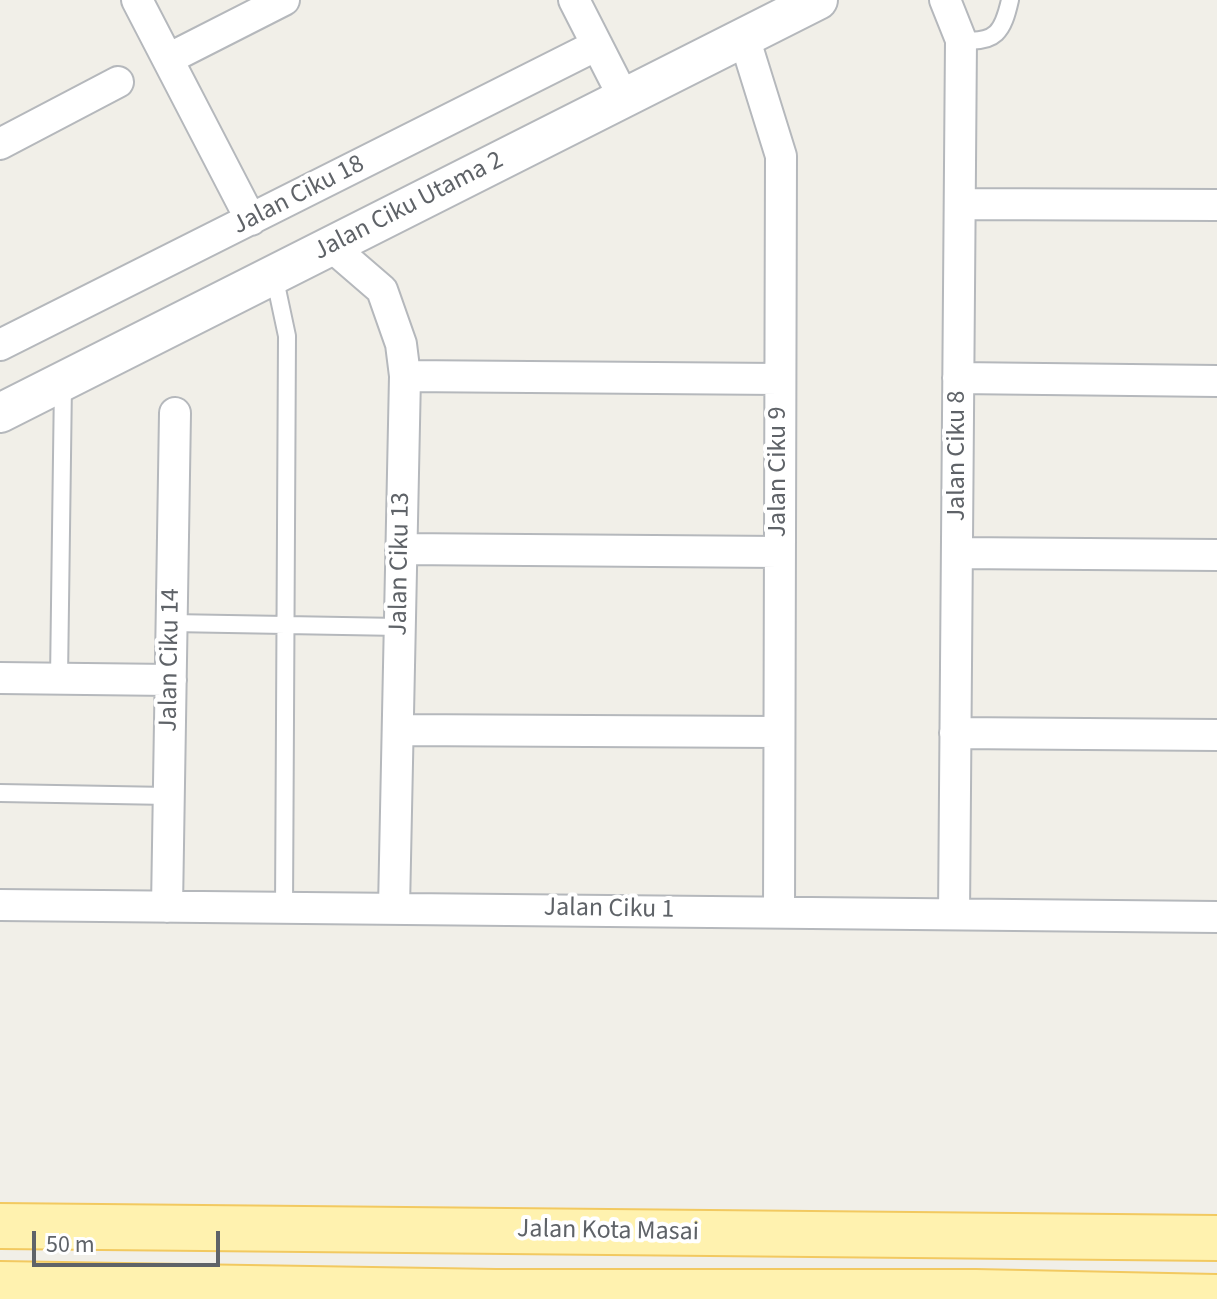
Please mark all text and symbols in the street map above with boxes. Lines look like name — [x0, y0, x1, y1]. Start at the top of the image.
street label: Jalan Ciku Utama 2 — [309, 146, 509, 268]
street label: Jalan Ciku 18 — [228, 149, 370, 243]
street label: Jalan Ciku 8 — [942, 391, 974, 521]
street label: Jalan Ciku 9 — [763, 407, 795, 537]
street label: Jalan Ciku 13 — [384, 492, 418, 636]
street label: Jalan Ciku 14 — [154, 588, 188, 732]
street label: Jalan Ciku 1 — [543, 893, 675, 927]
scale bar — [36, 1215, 224, 1265]
street label: Jalan Kota Masai — [517, 1215, 699, 1249]
text: 50 m — [46, 1227, 95, 1262]

